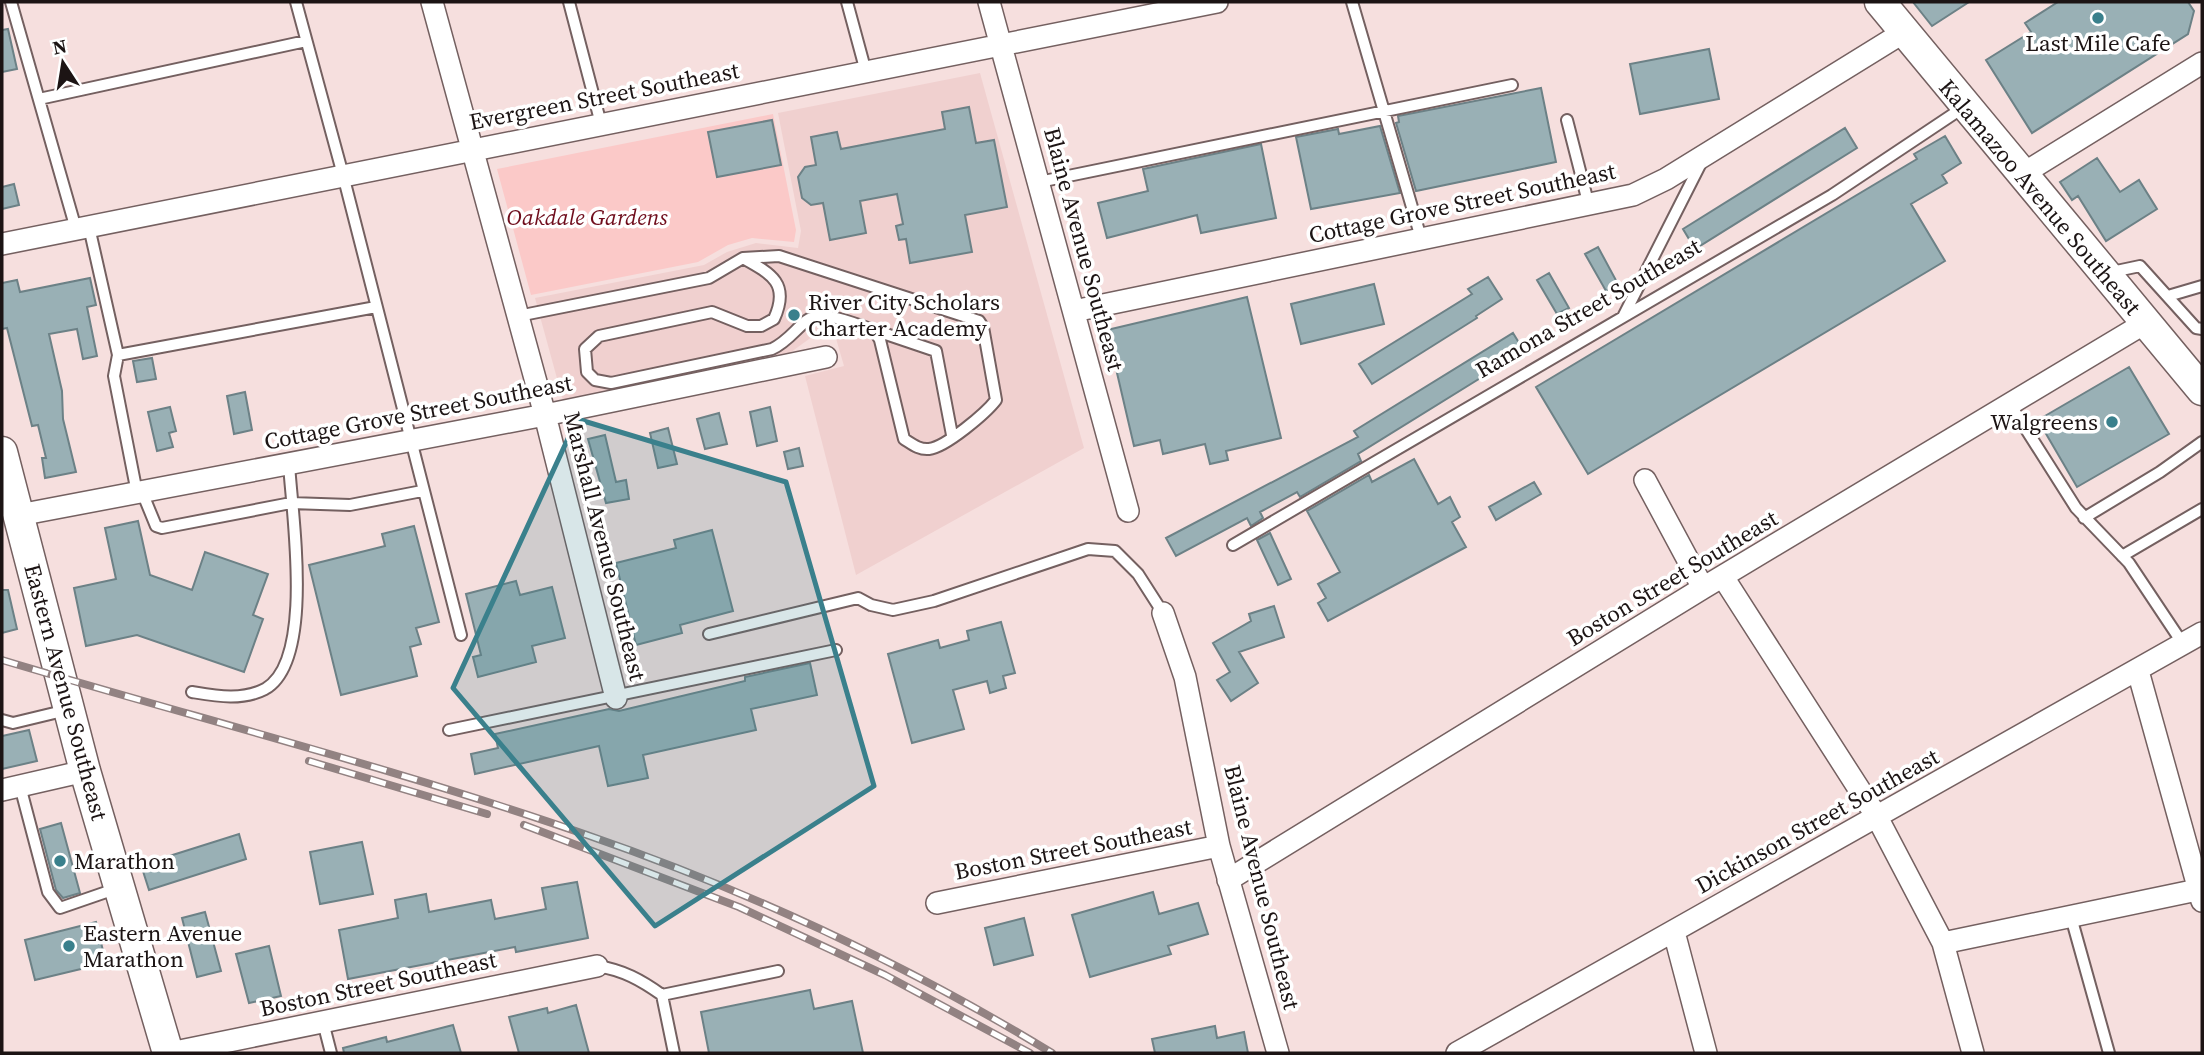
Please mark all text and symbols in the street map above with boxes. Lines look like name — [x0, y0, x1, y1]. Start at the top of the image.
marker: Last Mile Cafe — [2090, 10, 2106, 26]
place label: Last Mile Cafe — [2025, 27, 2171, 59]
north arrow — [28, 28, 98, 98]
text: N — [50, 32, 69, 61]
street label: Evergreen Street Southeast — [466, 54, 742, 138]
street label: Kalamazoo Avenue Southeast — [1932, 72, 2149, 322]
street label: Blaine Avenue Southeast — [1036, 124, 1132, 375]
street label: Cottage Grove Street Southeast — [1306, 155, 1619, 251]
park label: Oakdale Gardens — [506, 201, 668, 233]
street label: Ramona Street Southeast — [1469, 230, 1707, 386]
place label: River City Scholars Charter Academy — [808, 286, 1000, 344]
marker: River City Scholars Charter Academy — [786, 307, 802, 323]
street label: Cottage Grove Street Southeast — [261, 366, 575, 458]
place label: Walgreens — [1990, 406, 2098, 438]
street label: Marshall Avenue Southeast — [556, 408, 654, 684]
marker: Walgreens — [2104, 414, 2120, 430]
street label: Boston Street Southeast — [1561, 502, 1784, 654]
street label: Eastern Avenue Southeast — [16, 560, 116, 824]
street label: Dickinson Street Southeast — [1690, 740, 1945, 901]
street label: Blaine Avenue Southeast — [1216, 761, 1308, 1013]
street label: Boston Street Southeast — [952, 810, 1195, 888]
place label: Marathon — [74, 845, 175, 877]
marker: Marathon — [52, 853, 68, 869]
place label: Eastern Avenue Marathon — [83, 917, 242, 975]
marker: Eastern Avenue Marathon — [61, 938, 77, 954]
street label: Boston Street Southeast — [257, 943, 500, 1025]

